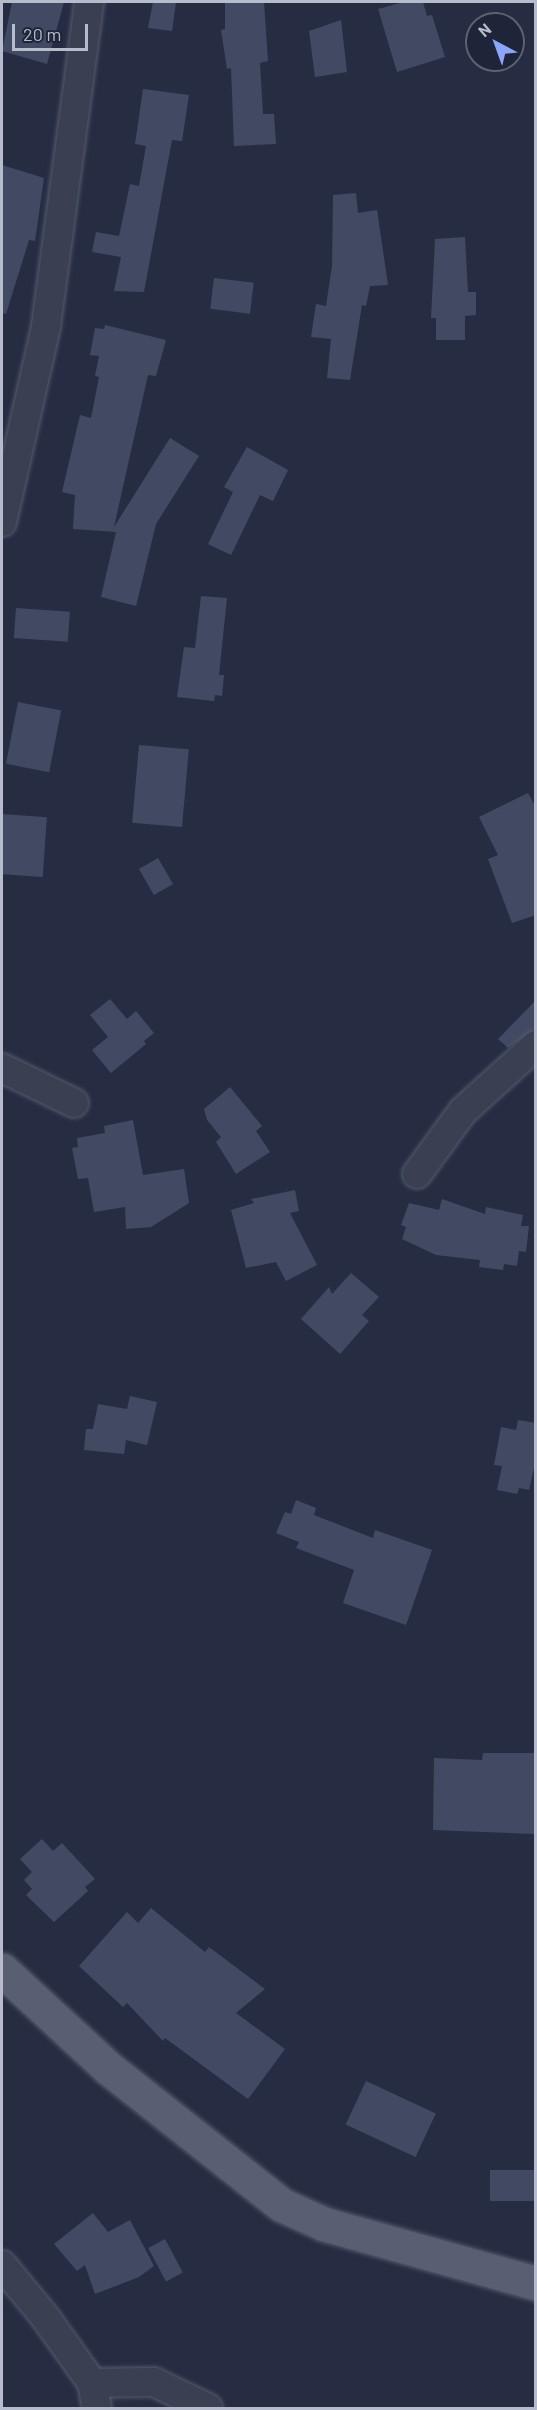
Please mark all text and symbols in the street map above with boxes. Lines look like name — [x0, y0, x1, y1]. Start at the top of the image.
scale bar — [15, 12, 92, 50]
north arrow — [465, 12, 525, 72]
text: N — [474, 19, 494, 40]
text: 20 m — [23, 23, 61, 45]

